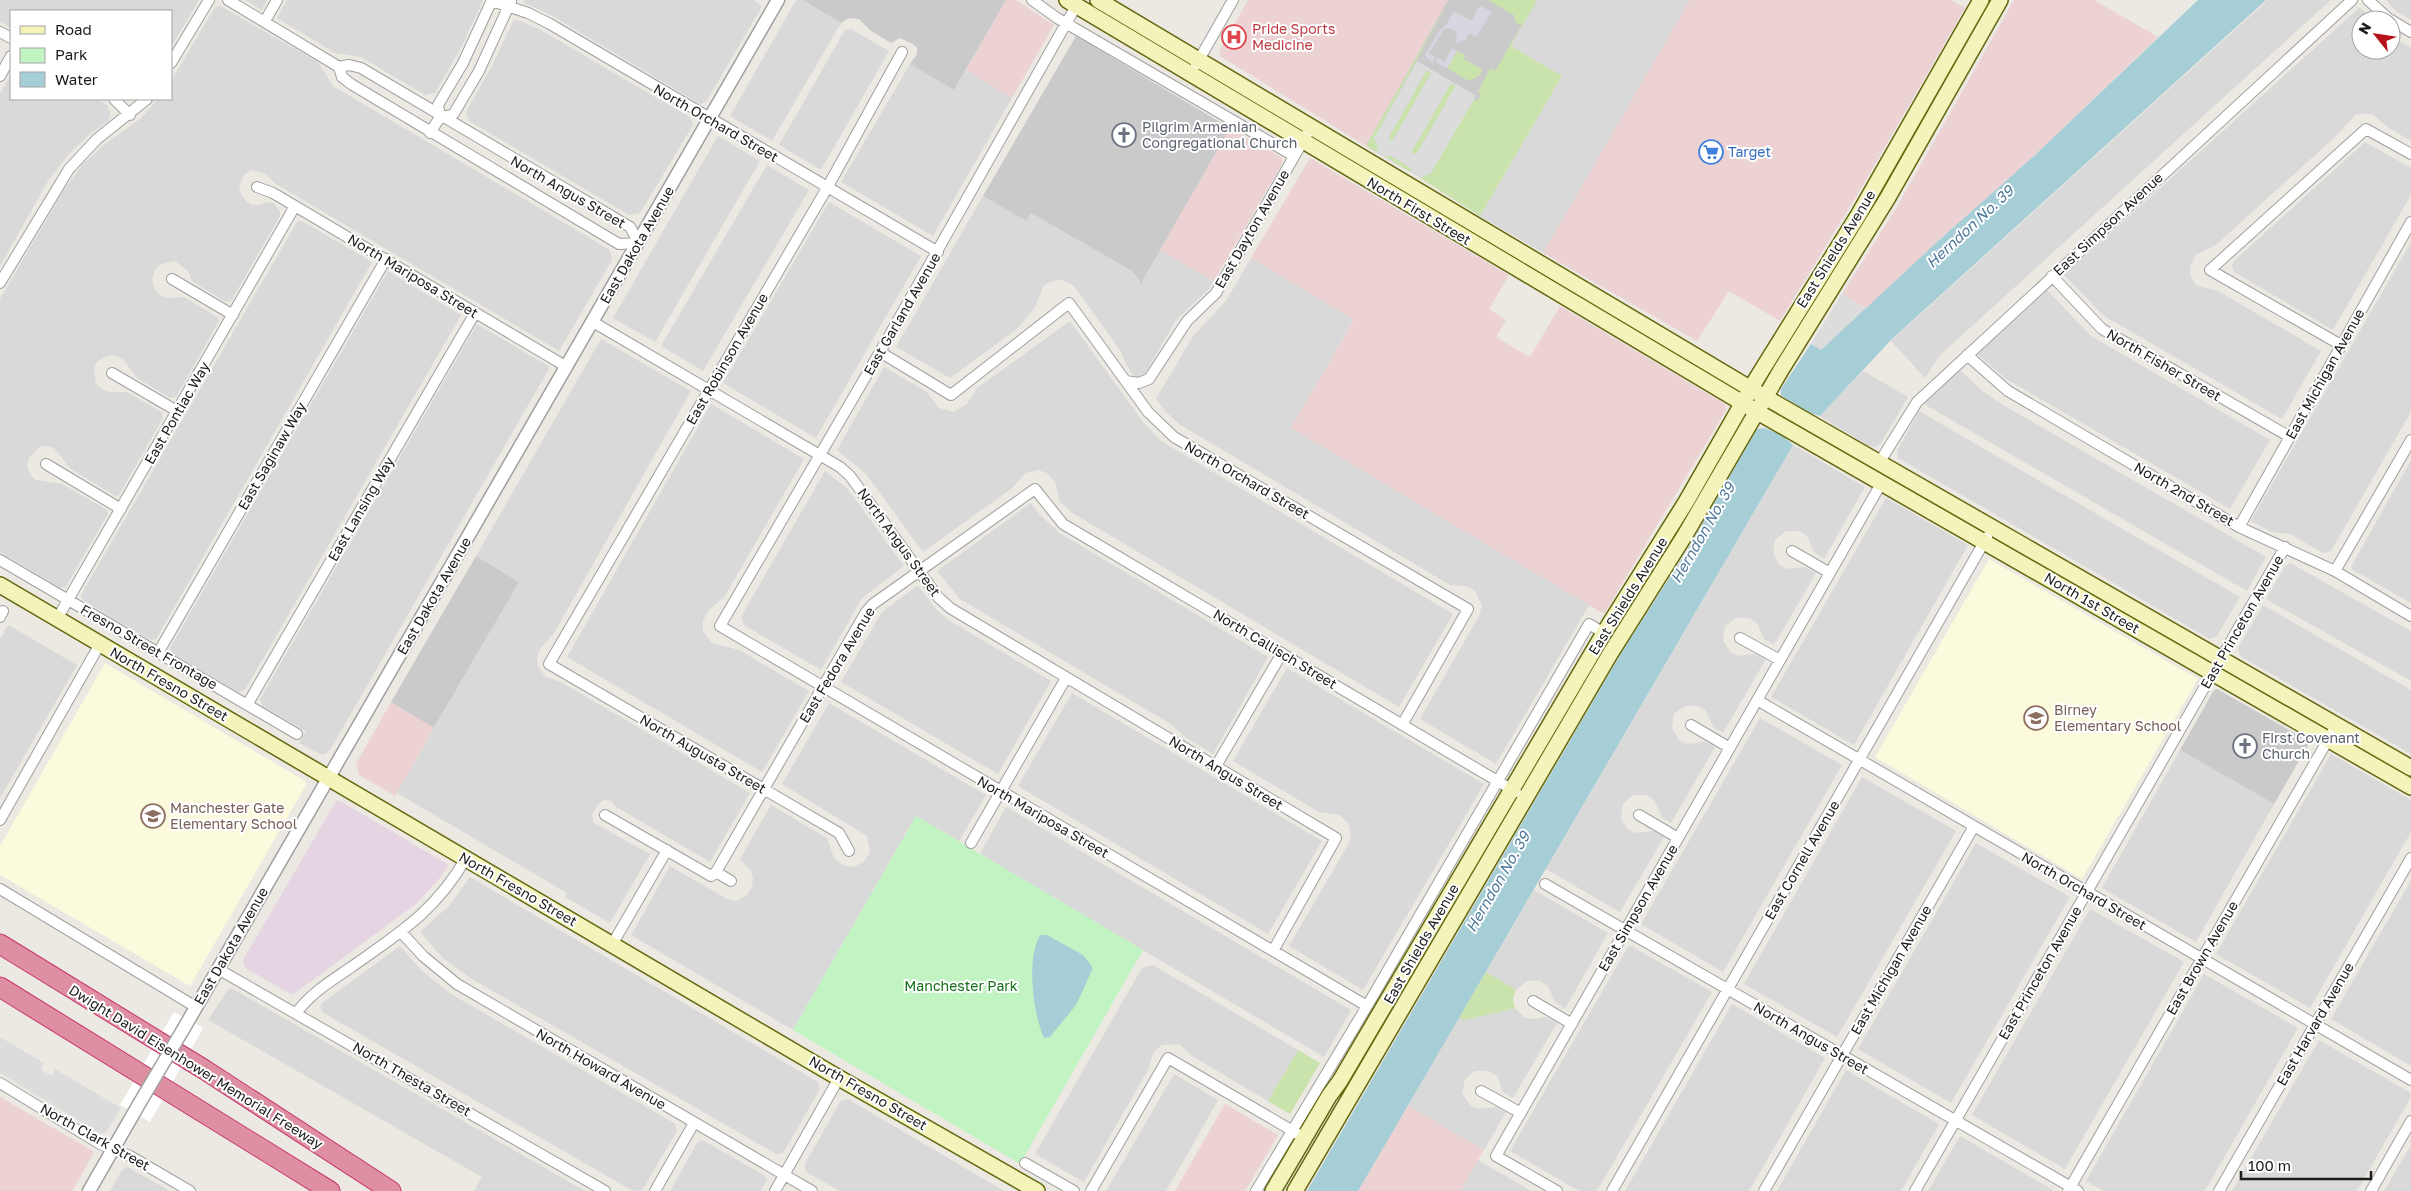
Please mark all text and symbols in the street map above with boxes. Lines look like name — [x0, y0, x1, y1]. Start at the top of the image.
legend — [10, 10, 172, 100]
north arrow — [2351, 10, 2401, 60]
text: N — [2354, 19, 2374, 37]
text: Road — [55, 20, 92, 38]
place label: Pride Sports Medicine — [1252, 20, 1335, 53]
hospital icon: Pride Sports Medicine — [1221, 24, 1247, 50]
text: Park — [55, 45, 88, 63]
text: Water — [55, 70, 98, 88]
street label: North Orchard Street — [651, 80, 782, 165]
place label: Pilgrim Armenian Congregational Church — [1142, 118, 1297, 151]
church icon: Pilgrim Armenian Congregational Church — [1111, 122, 1137, 148]
supermarket icon: Target — [1698, 139, 1724, 165]
place label: Target — [1728, 143, 1771, 160]
street label: North Angus Street — [508, 152, 629, 231]
street label: East Dayton Avenue — [1211, 166, 1292, 291]
street label: East Simpson Avenue — [2049, 168, 2166, 279]
street label: North First Street — [1364, 173, 1474, 248]
water label: Herndon No. 39 — [1922, 180, 2018, 271]
street label: East Dakota Avenue — [596, 183, 677, 307]
street label: East Shields Avenue — [1792, 187, 1879, 311]
street label: North Mariposa Street — [345, 230, 481, 321]
street label: East Garland Avenue — [860, 249, 944, 378]
street label: East Robinson Avenue — [682, 290, 771, 427]
street label: East Michigan Avenue — [2282, 305, 2368, 442]
street label: North Fisher Street — [2104, 325, 2224, 404]
street label: East Pontiac Way — [140, 358, 213, 467]
street label: East Saginaw Way — [234, 399, 309, 513]
street label: North Orchard Street — [1182, 437, 1313, 522]
street label: East Lansing Way — [324, 453, 397, 564]
street label: North 2nd Street — [2131, 458, 2237, 529]
water label: Herndon No. 39 — [1666, 478, 1739, 586]
street label: North Angus Street — [854, 484, 944, 599]
street label: East Dakota Avenue — [393, 534, 474, 658]
street label: East Shields Avenue — [1584, 534, 1671, 658]
street label: East Princeton Avenue — [2196, 552, 2287, 691]
street label: North 1st Street — [2042, 568, 2143, 637]
street label: Fresno Street Frontage — [78, 600, 221, 693]
street label: East Fedora Avenue — [795, 604, 878, 726]
street label: North Callisch Street — [1210, 605, 1340, 692]
street label: North Fresno Street — [107, 643, 231, 724]
place label: Birney Elementary School — [2054, 701, 2181, 734]
school or university icon: Birney Elementary School — [2023, 705, 2049, 731]
street label: North Augusta Street — [637, 710, 769, 797]
place label: First Covenant Church — [2262, 729, 2360, 762]
street label: North Angus Street — [1166, 732, 1286, 813]
church icon: First Covenant Church — [2232, 733, 2258, 759]
street label: North Mariposa Street — [975, 772, 1112, 861]
street label: East Cornell Avenue — [1760, 797, 1843, 922]
place label: Manchester Gate Elementary School — [170, 799, 297, 832]
school or university icon: Manchester Gate Elementary School — [140, 803, 166, 829]
water label: Herndon No. 39 — [1461, 827, 1534, 935]
street label: East Simpson Avenue — [1594, 841, 1681, 974]
street label: North Fresno Street — [456, 848, 580, 929]
street label: North Orchard Street — [2019, 848, 2150, 933]
street label: East Shields Avenue — [1379, 881, 1462, 1007]
street label: East Dakota Avenue — [190, 884, 271, 1008]
street label: East Brown Avenue — [2162, 898, 2241, 1018]
street label: East Michigan Avenue — [1847, 902, 1935, 1038]
street label: East Princeton Avenue — [1994, 903, 2085, 1042]
street label: East Harvard Avenue — [2272, 959, 2357, 1088]
park label: Manchester Park — [904, 977, 1018, 994]
street label: Dwight David Eisenhower Memorial Freeway — [66, 981, 326, 1152]
street label: North Angus Street — [1751, 998, 1872, 1077]
street label: North Howard Avenue — [533, 1024, 669, 1113]
street label: North Thesta Street — [350, 1038, 474, 1119]
street label: North Fresno Street — [806, 1052, 930, 1133]
street label: North Clark Street — [37, 1099, 153, 1174]
scale bar — [2241, 1148, 2371, 1180]
text: 100 m — [2248, 1156, 2291, 1174]

